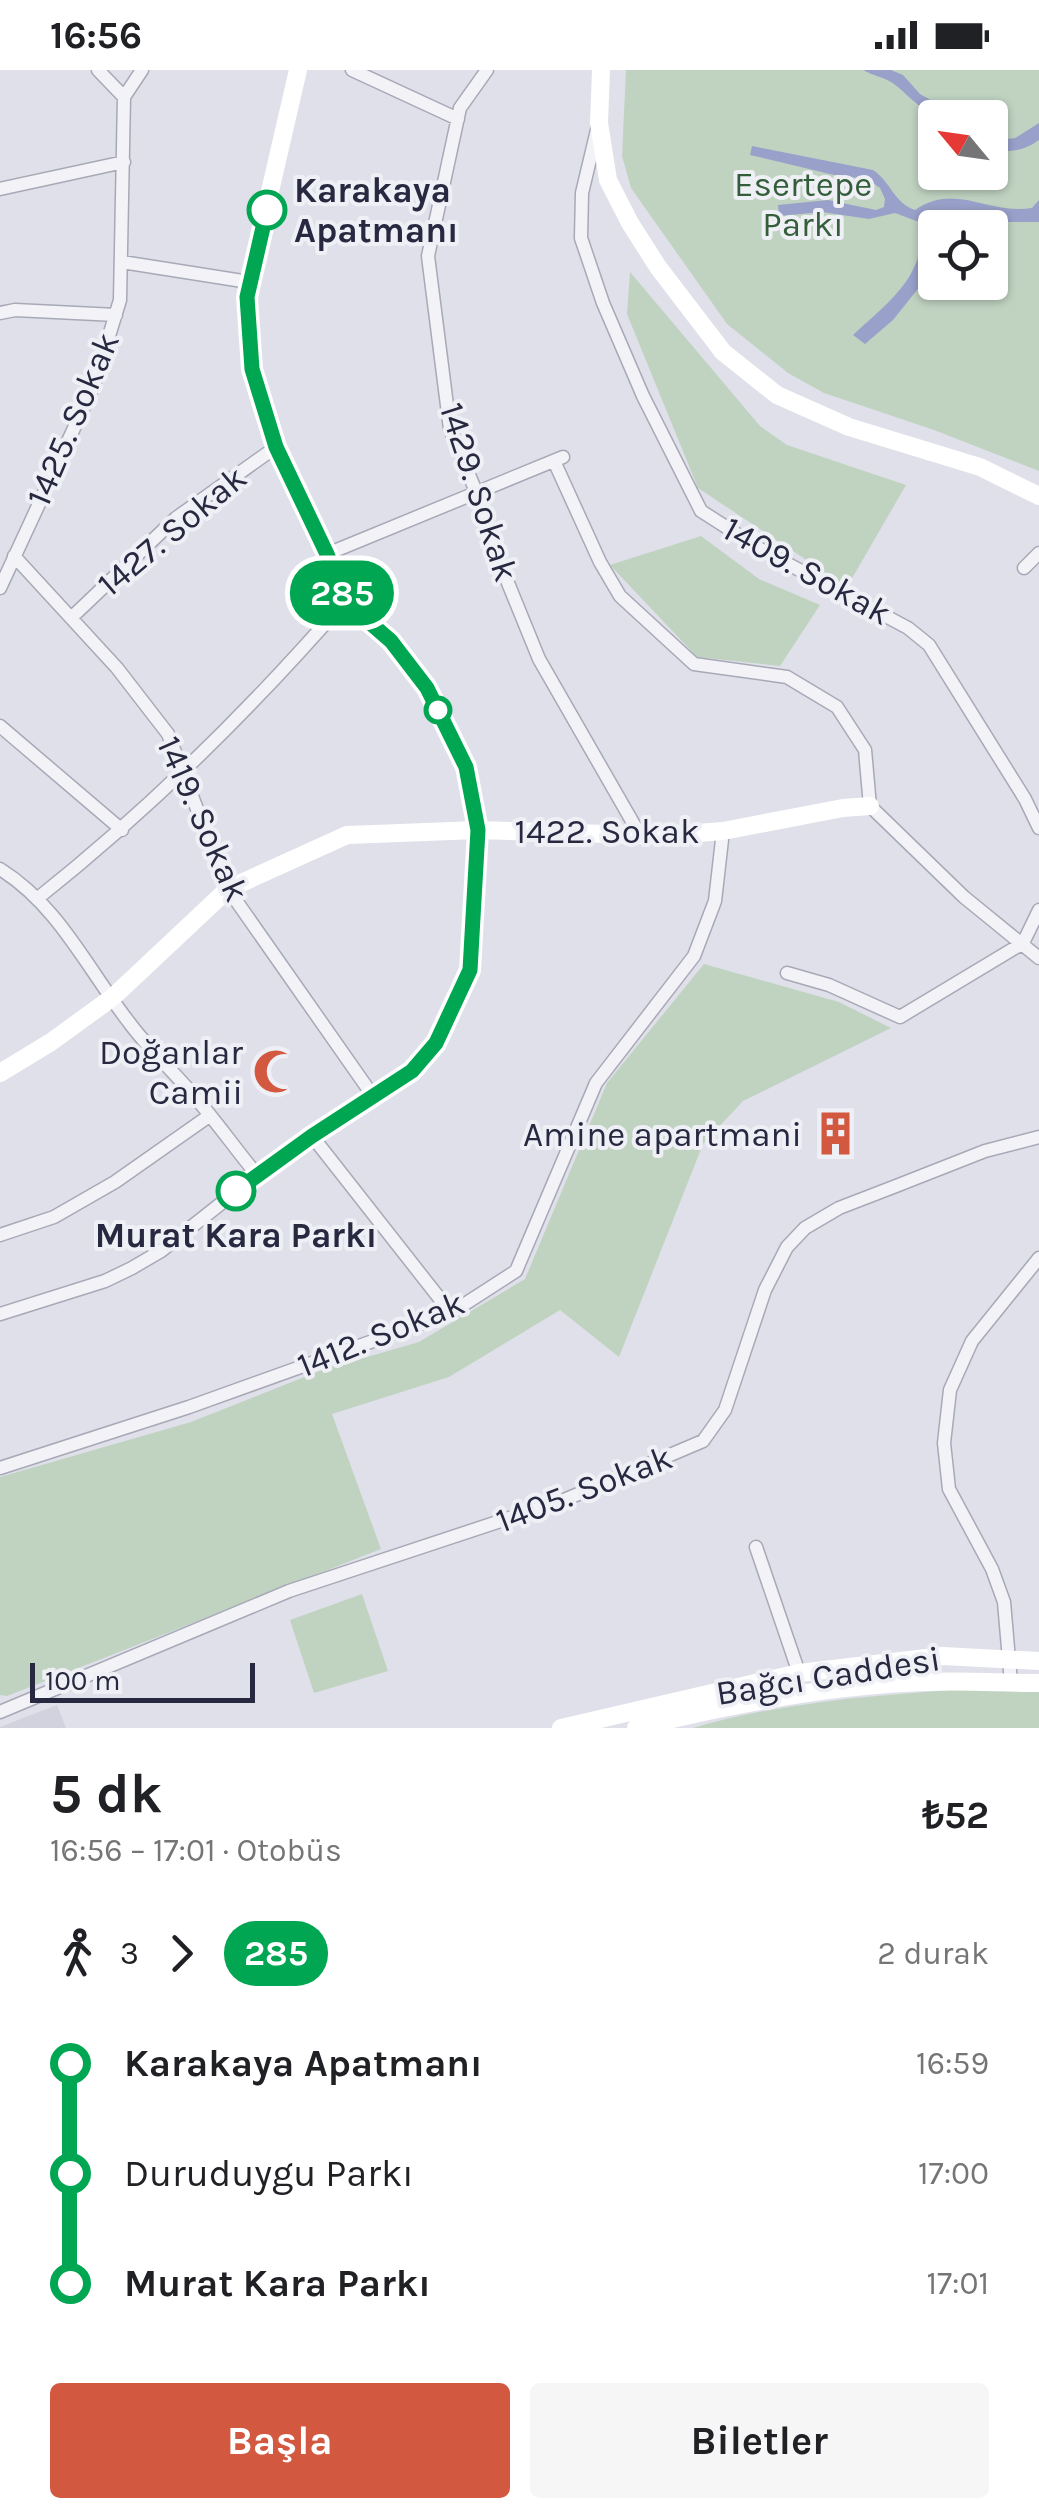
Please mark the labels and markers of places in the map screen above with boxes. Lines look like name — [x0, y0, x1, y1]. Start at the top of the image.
place label: Karakaya Apatmanı — [294, 170, 459, 251]
marker: Karakaya Apatmanı — [248, 191, 286, 229]
unlabelled marker — [425, 697, 451, 723]
place label: Doğanlar Camii — [99, 1032, 243, 1113]
mosque icon: Doğanlar Camii — [252, 1048, 300, 1096]
building icon: Amine apartmani — [811, 1110, 859, 1158]
place label: Amine apartmani — [523, 1114, 802, 1155]
marker: Murat Kara Parkı — [217, 1172, 255, 1210]
place label: Murat Kara Parkı — [95, 1215, 377, 1256]

